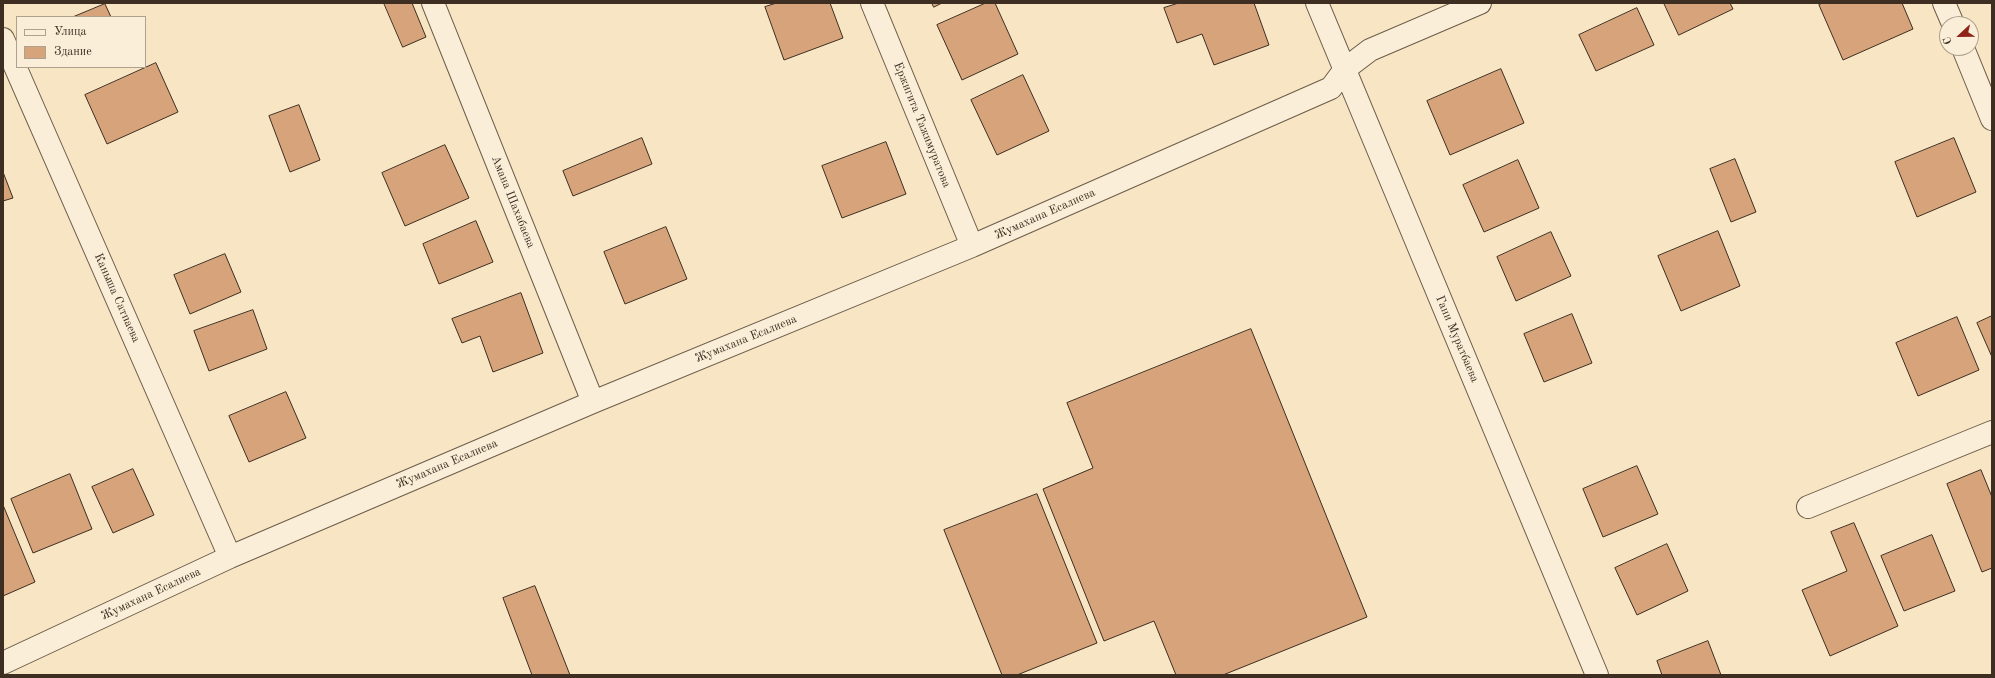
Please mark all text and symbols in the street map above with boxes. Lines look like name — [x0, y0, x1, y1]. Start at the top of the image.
legend — [16, 16, 146, 68]
north arrow — [1939, 16, 1979, 56]
text: Улица — [54, 26, 87, 38]
text: С — [1942, 35, 1955, 46]
text: Здание — [54, 46, 92, 58]
street label: Ержигита Тажимуратова — [890, 60, 954, 190]
street label: Амана Шахабаева — [488, 154, 538, 250]
street label: Жумахана Есалиева — [993, 185, 1097, 243]
street label: Каныша Сатпаева — [91, 251, 143, 345]
street label: Гани Муратбаева — [1432, 293, 1482, 385]
street label: Жумахана Есалиева — [693, 312, 799, 366]
street label: Жумахана Есалиева — [394, 436, 500, 492]
street label: Жумахана Есалиева — [99, 565, 203, 623]

